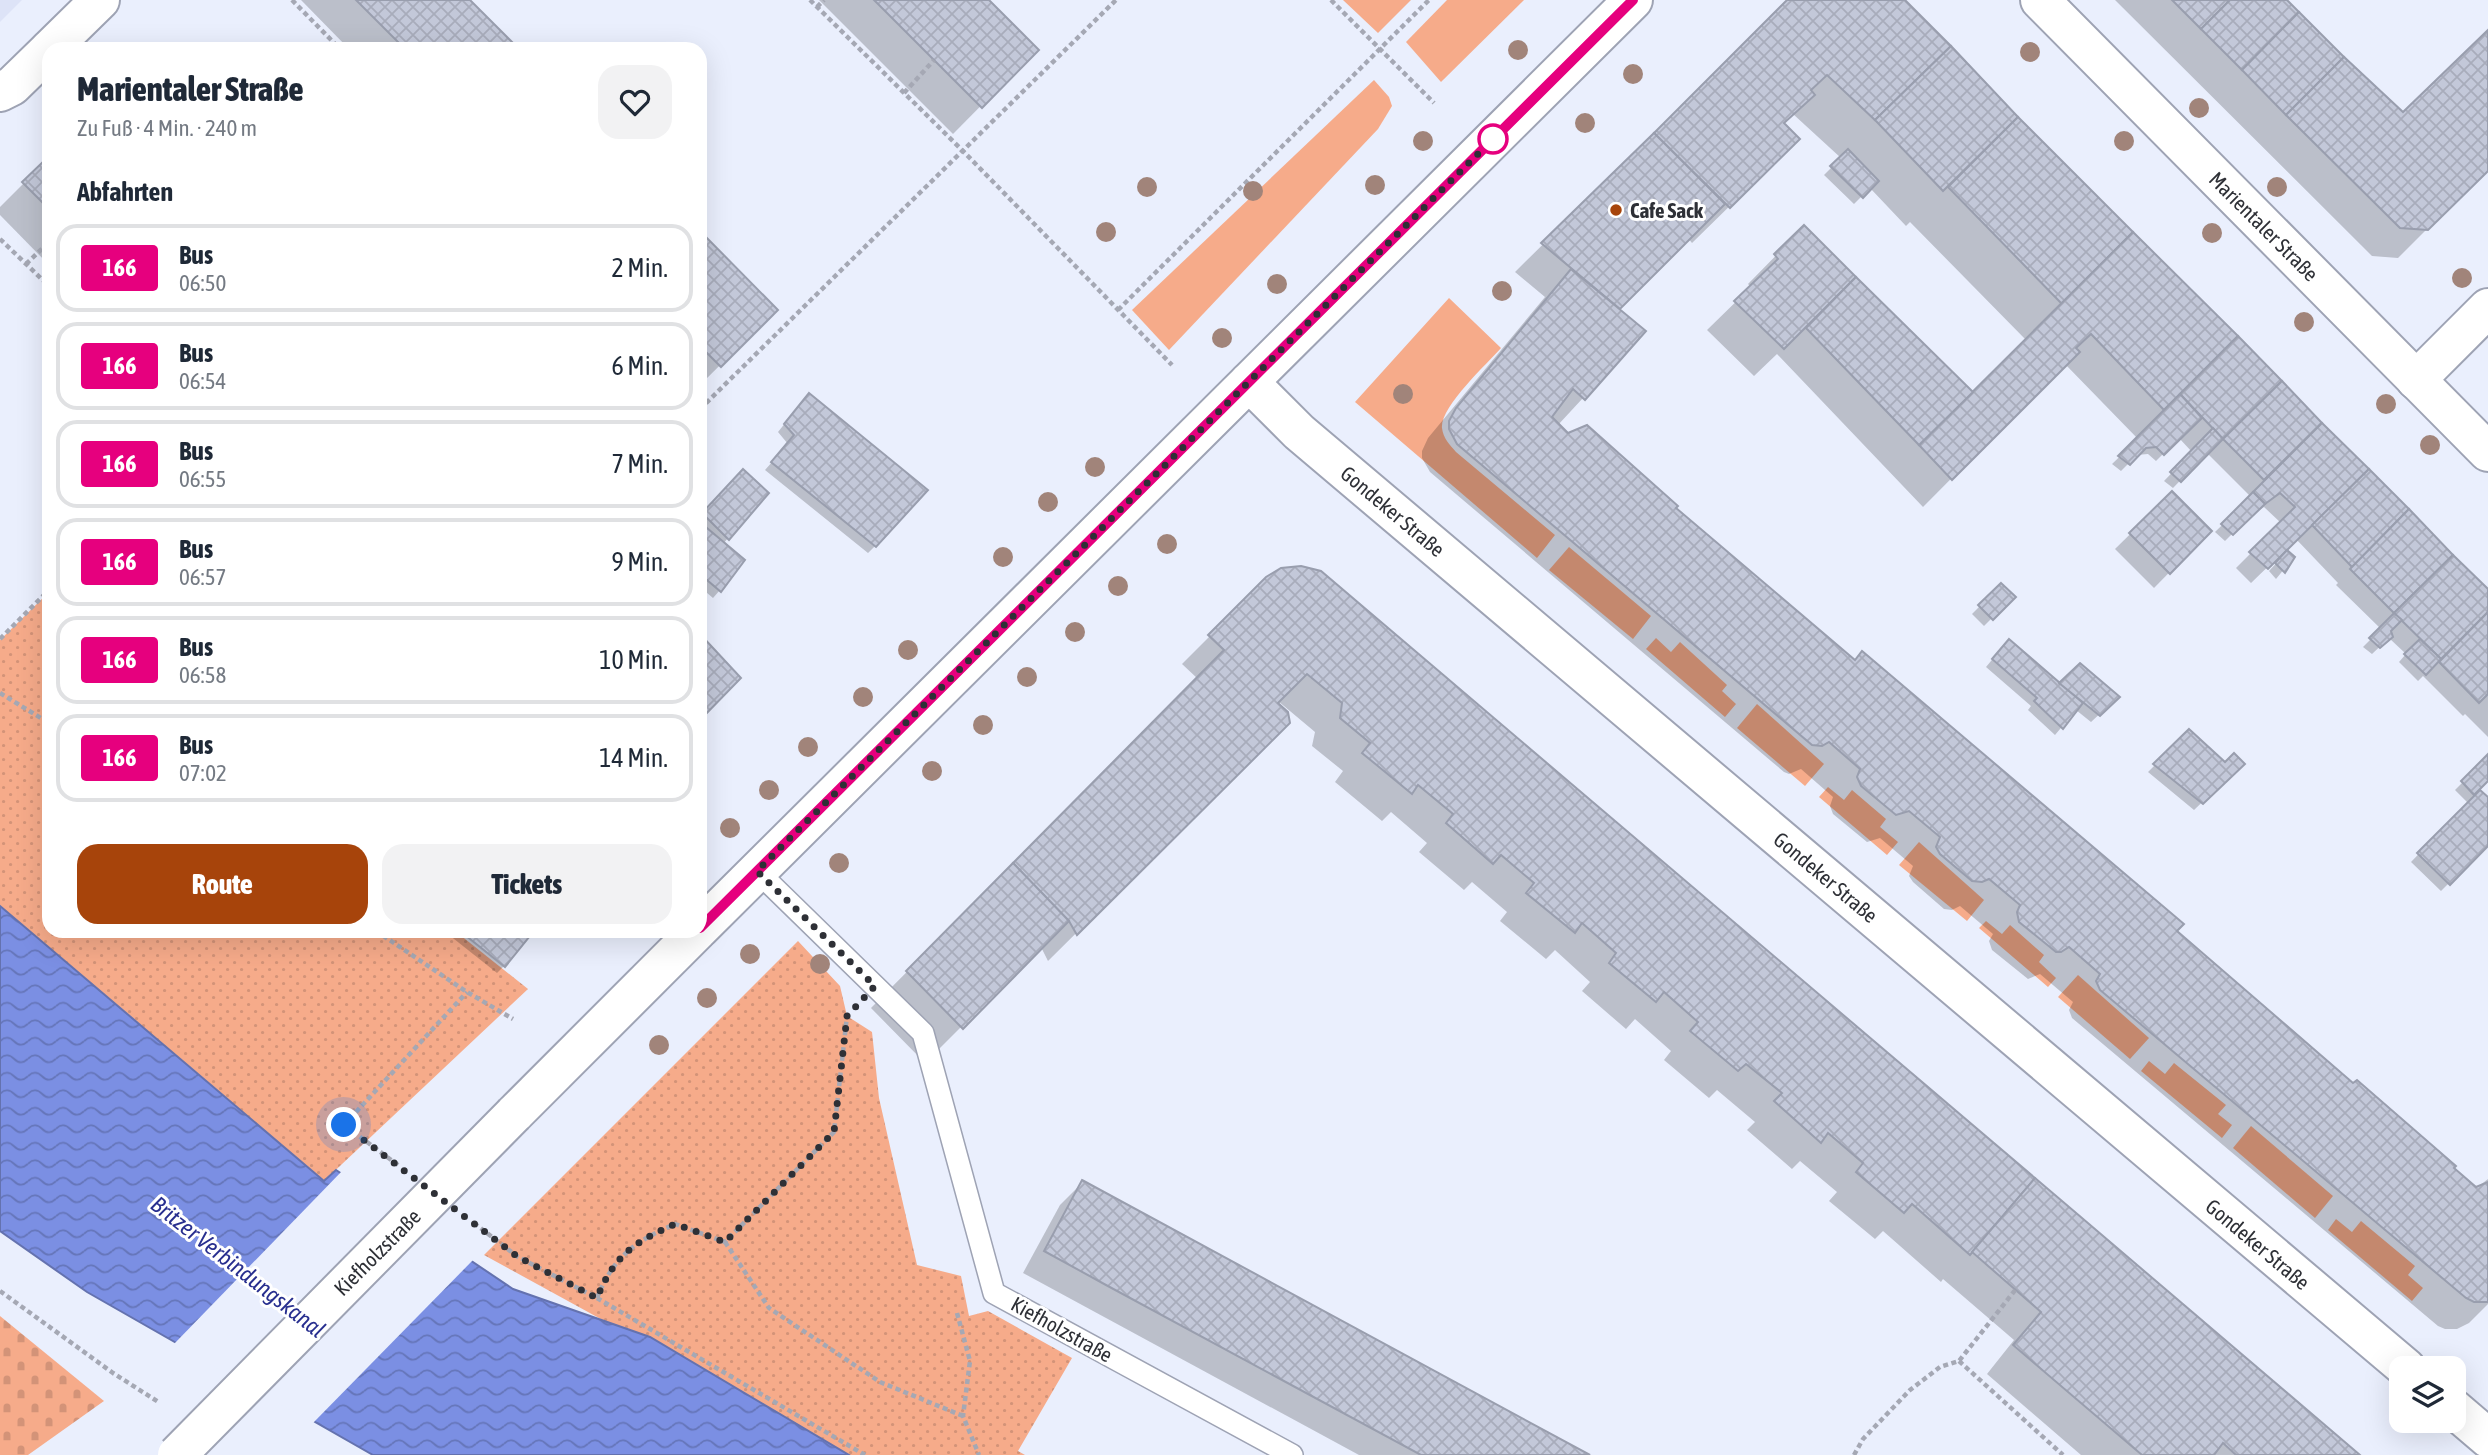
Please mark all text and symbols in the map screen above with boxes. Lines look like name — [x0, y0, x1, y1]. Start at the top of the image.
button: heart — [598, 65, 672, 139]
text: Marientaler Straße — [77, 70, 304, 108]
text: Zu Fuß · 4 Min. · 240 m — [77, 115, 257, 141]
unlabelled marker — [1478, 124, 1508, 154]
street label: Marientaler Straße — [2205, 167, 2323, 285]
text: Abfahrten — [77, 177, 173, 207]
place label: Cafe Sack — [1630, 198, 1704, 222]
marker: Cafe Sack — [1608, 202, 1624, 218]
text: Bus — [179, 240, 213, 270]
text: 2 Min. — [612, 253, 668, 283]
text: 166 — [103, 254, 136, 281]
text: 06:50 — [179, 270, 226, 296]
text: Bus — [179, 338, 213, 368]
text: 6 Min. — [612, 351, 668, 381]
text: 166 — [103, 352, 136, 379]
text: 06:54 — [179, 368, 226, 394]
text: Bus — [179, 436, 213, 466]
text: 7 Min. — [612, 449, 668, 479]
text: 166 — [103, 450, 136, 477]
street label: Gondeker Straße — [1336, 461, 1450, 561]
text: 06:55 — [179, 466, 226, 492]
text: Bus — [179, 534, 213, 564]
text: 9 Min. — [612, 547, 668, 577]
text: 166 — [103, 548, 136, 575]
text: 06:57 — [179, 564, 226, 590]
text: Bus — [179, 632, 213, 662]
text: 10 Min. — [599, 645, 668, 675]
text: 166 — [103, 646, 136, 673]
text: 06:58 — [179, 662, 226, 688]
text: Bus — [179, 730, 213, 760]
text: 14 Min. — [599, 743, 668, 773]
text: 166 — [103, 744, 136, 771]
text: 07:02 — [179, 760, 227, 786]
street label: Gondeker Straße — [1769, 827, 1883, 927]
button: Route — [77, 844, 368, 924]
button: Tickets — [382, 844, 672, 924]
your location — [326, 1107, 361, 1142]
water label: Britzer Verbindungskanal — [146, 1191, 330, 1343]
street label: Gondeker Straße — [2201, 1194, 2315, 1294]
street label: Kiefholzstraße — [329, 1204, 425, 1300]
street label: Kiefholzstraße — [1007, 1291, 1117, 1367]
map controls — [2389, 1356, 2466, 1433]
button: layers — [2389, 1356, 2466, 1433]

